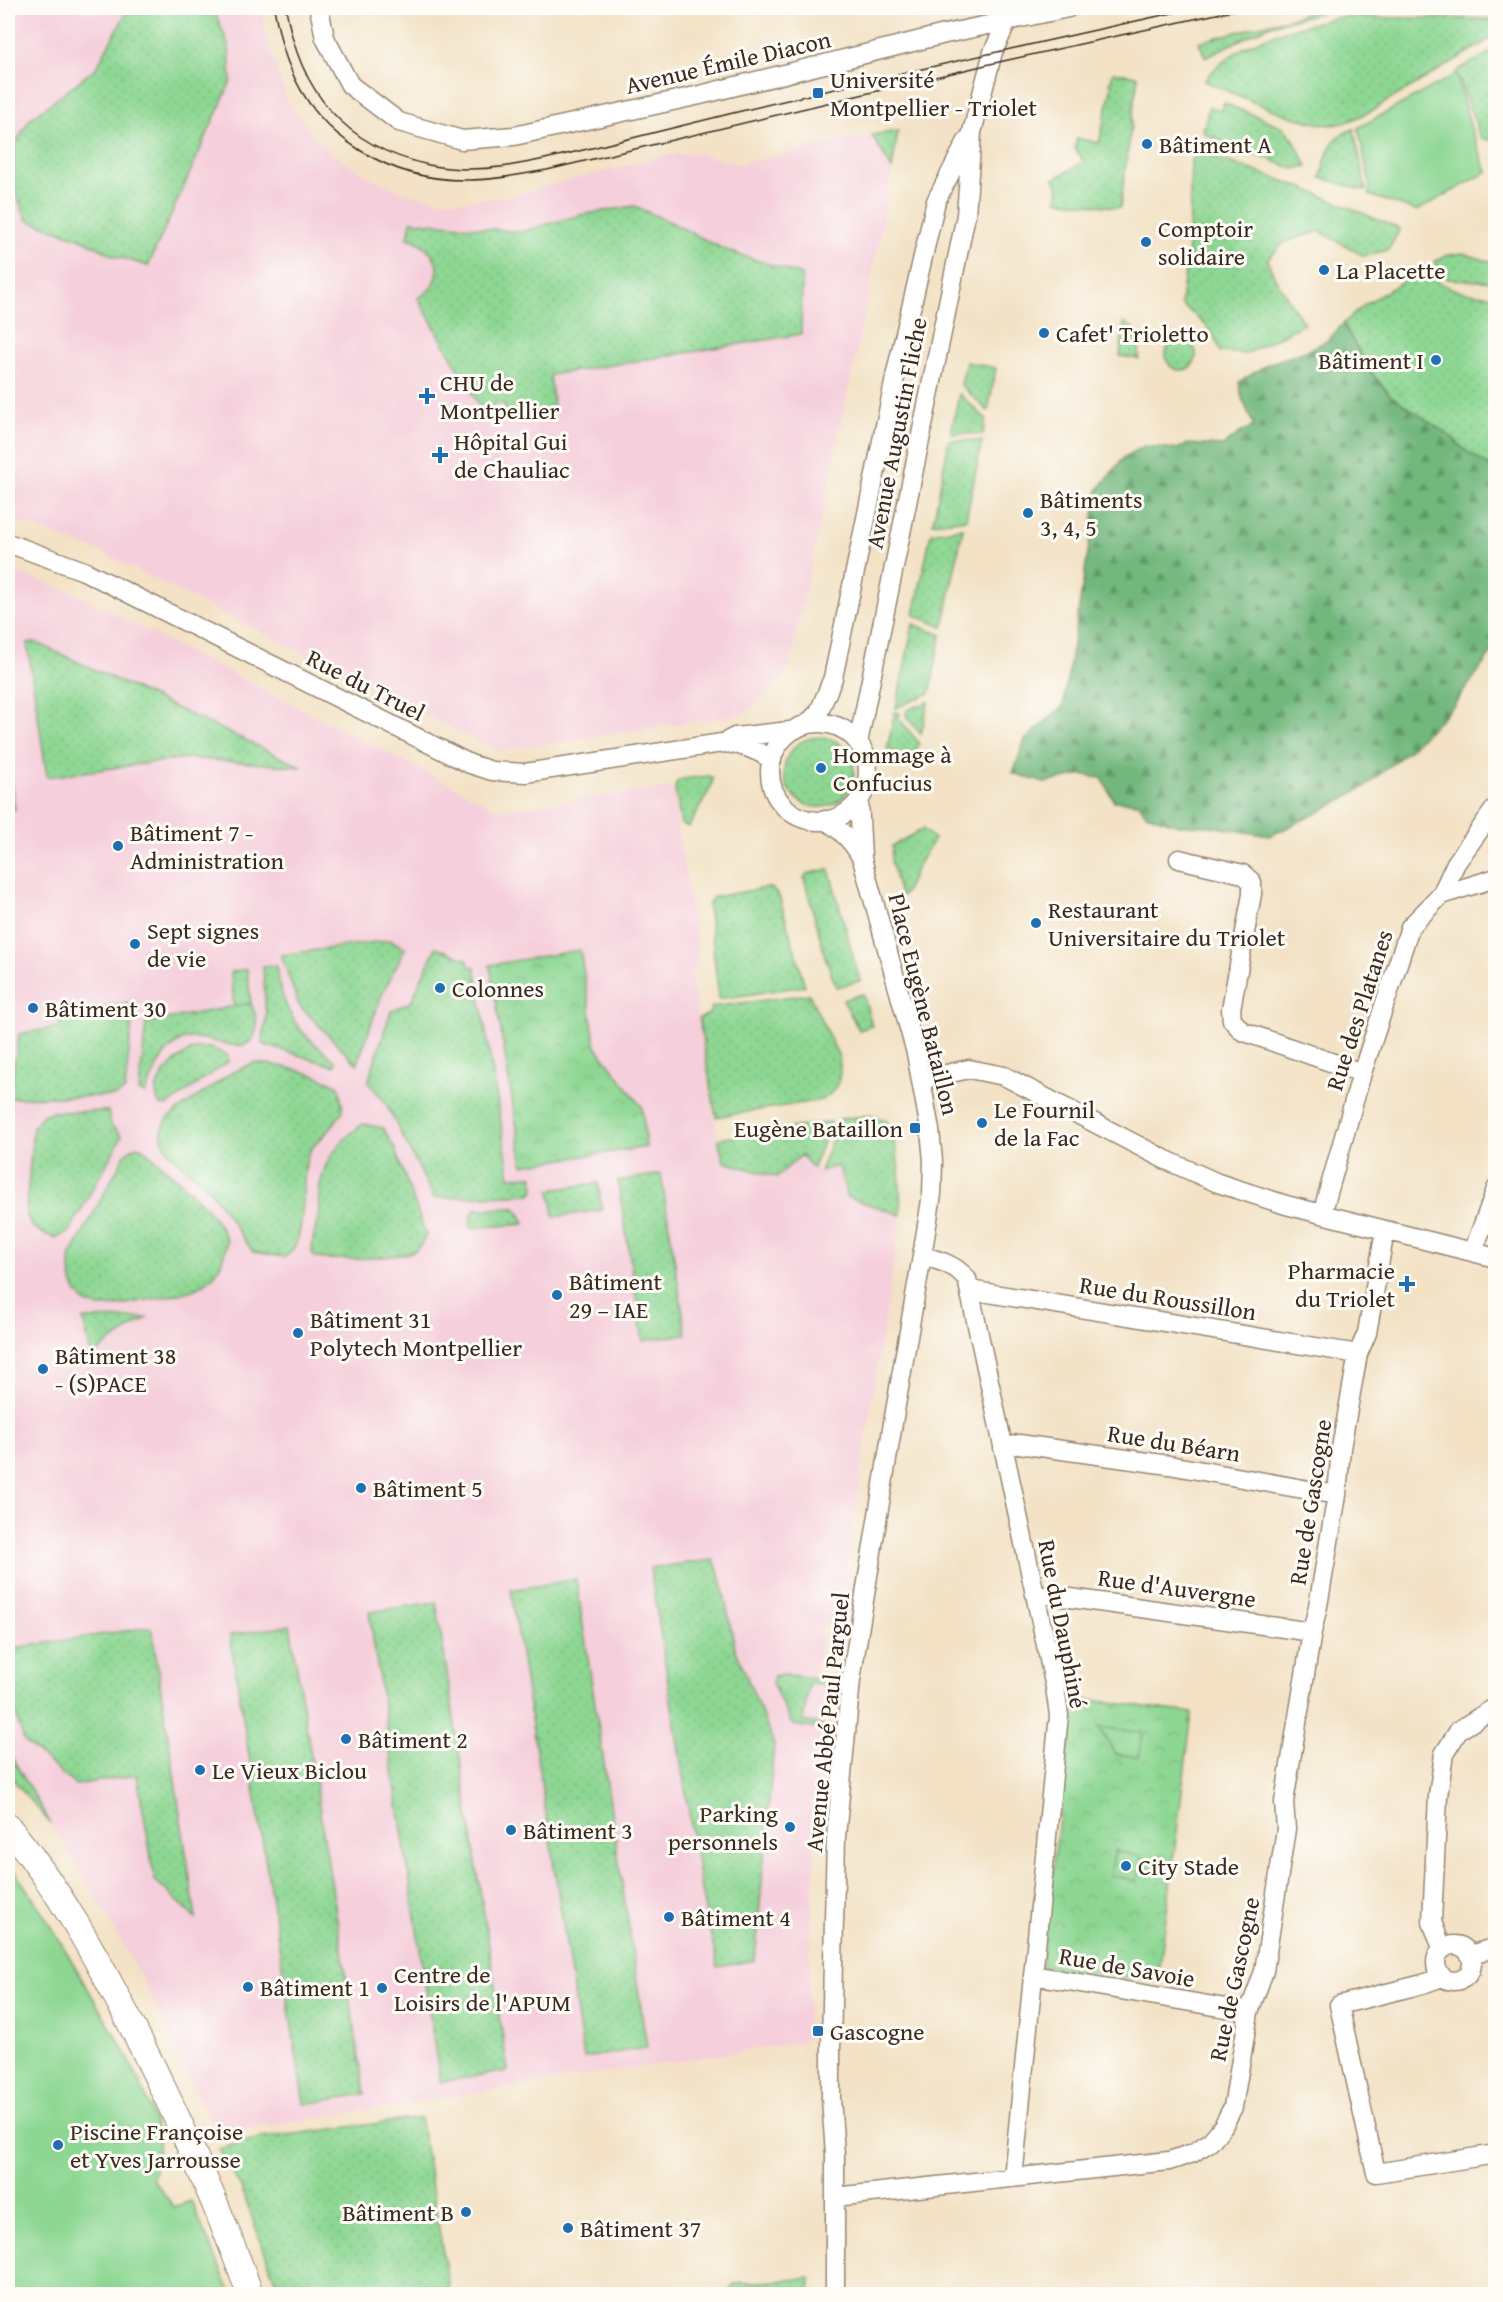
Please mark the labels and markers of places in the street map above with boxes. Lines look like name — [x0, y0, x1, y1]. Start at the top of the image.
place label: Université Montpellier - Triolet — [830, 62, 1038, 125]
marker: Université Montpellier - Triolet — [811, 86, 825, 100]
place label: Bâtiment A — [1159, 127, 1272, 162]
marker: Bâtiment A — [1140, 137, 1154, 151]
place label: Comptoir solidaire — [1158, 211, 1253, 274]
marker: Comptoir solidaire — [1139, 235, 1153, 249]
place label: La Placette — [1336, 253, 1445, 288]
marker: La Placette — [1317, 263, 1331, 277]
place label: Cafet' Trioletto — [1056, 316, 1209, 351]
marker: Cafet' Trioletto — [1037, 326, 1051, 340]
place label: Bâtiment I — [1318, 343, 1424, 378]
marker: Bâtiment I — [1429, 353, 1443, 367]
place label: CHU de Montpellier — [440, 365, 560, 428]
marker: CHU de Montpellier — [418, 387, 436, 405]
place label: Hôpital Gui de Chauliac — [454, 424, 570, 487]
marker: Hôpital Gui de Chauliac — [431, 446, 449, 464]
place label: Bâtiments 3, 4, 5 — [1040, 482, 1143, 545]
marker: Bâtiments 3, 4, 5 — [1021, 506, 1035, 520]
place label: Hommage à Confucius — [833, 737, 952, 800]
marker: Hommage à Confucius — [814, 761, 828, 775]
place label: Bâtiment 7 - Administration — [130, 815, 284, 878]
marker: Bâtiment 7 - Administration — [111, 839, 125, 853]
place label: Restaurant Universitaire du Triolet — [1048, 892, 1286, 955]
place label: Sept signes de vie — [147, 913, 259, 976]
marker: Restaurant Universitaire du Triolet — [1029, 916, 1043, 930]
marker: Sept signes de vie — [128, 937, 142, 951]
place label: Colonnes — [452, 971, 544, 1006]
marker: Colonnes — [433, 981, 447, 995]
place label: Bâtiment 30 — [45, 991, 166, 1026]
marker: Bâtiment 30 — [26, 1001, 40, 1015]
place label: Le Fournil de la Fac — [994, 1092, 1095, 1155]
place label: Eugène Bataillon — [734, 1111, 904, 1146]
marker: Le Fournil de la Fac — [975, 1116, 989, 1130]
marker: Eugène Bataillon — [908, 1121, 922, 1135]
place label: Pharmacie du Triolet — [1288, 1253, 1396, 1316]
place label: Bâtiment 29 – IAE — [569, 1264, 663, 1327]
marker: Pharmacie du Triolet — [1400, 1277, 1414, 1291]
marker: Bâtiment 29 – IAE — [550, 1288, 564, 1302]
place label: Bâtiment 31 Polytech Montpellier — [310, 1302, 522, 1365]
marker: Bâtiment 31 Polytech Montpellier — [291, 1326, 305, 1340]
place label: Bâtiment 38 - (S)PACE — [55, 1338, 176, 1401]
marker: Bâtiment 38 - (S)PACE — [36, 1362, 50, 1376]
place label: Bâtiment 5 — [373, 1471, 483, 1506]
marker: Bâtiment 5 — [354, 1481, 368, 1495]
place label: Bâtiment 2 — [358, 1722, 468, 1757]
marker: Bâtiment 2 — [339, 1732, 353, 1746]
place label: Le Vieux Biclou — [212, 1753, 367, 1788]
marker: Le Vieux Biclou — [193, 1763, 207, 1777]
place label: Parking personnels — [668, 1796, 778, 1859]
place label: Bâtiment 3 — [523, 1813, 633, 1848]
marker: Parking personnels — [783, 1820, 797, 1834]
marker: Bâtiment 3 — [504, 1823, 518, 1837]
place label: City Stade — [1138, 1849, 1239, 1884]
marker: City Stade — [1119, 1859, 1133, 1873]
place label: Bâtiment 4 — [681, 1900, 791, 1935]
marker: Bâtiment 4 — [662, 1910, 676, 1924]
place label: Centre de Loisirs de l'APUM — [394, 1957, 571, 2020]
place label: Bâtiment 1 — [260, 1970, 370, 2005]
marker: Bâtiment 1 — [241, 1980, 255, 1994]
marker: Centre de Loisirs de l'APUM — [375, 1981, 389, 1995]
place label: Gascogne — [830, 2014, 925, 2049]
marker: Gascogne — [811, 2024, 825, 2038]
place label: Piscine Françoise et Yves Jarrousse — [70, 2114, 243, 2177]
marker: Piscine Françoise et Yves Jarrousse — [51, 2138, 65, 2152]
place label: Bâtiment B — [342, 2195, 454, 2230]
marker: Bâtiment B — [459, 2205, 473, 2219]
place label: Bâtiment 37 — [580, 2211, 701, 2246]
marker: Bâtiment 37 — [561, 2221, 575, 2235]

